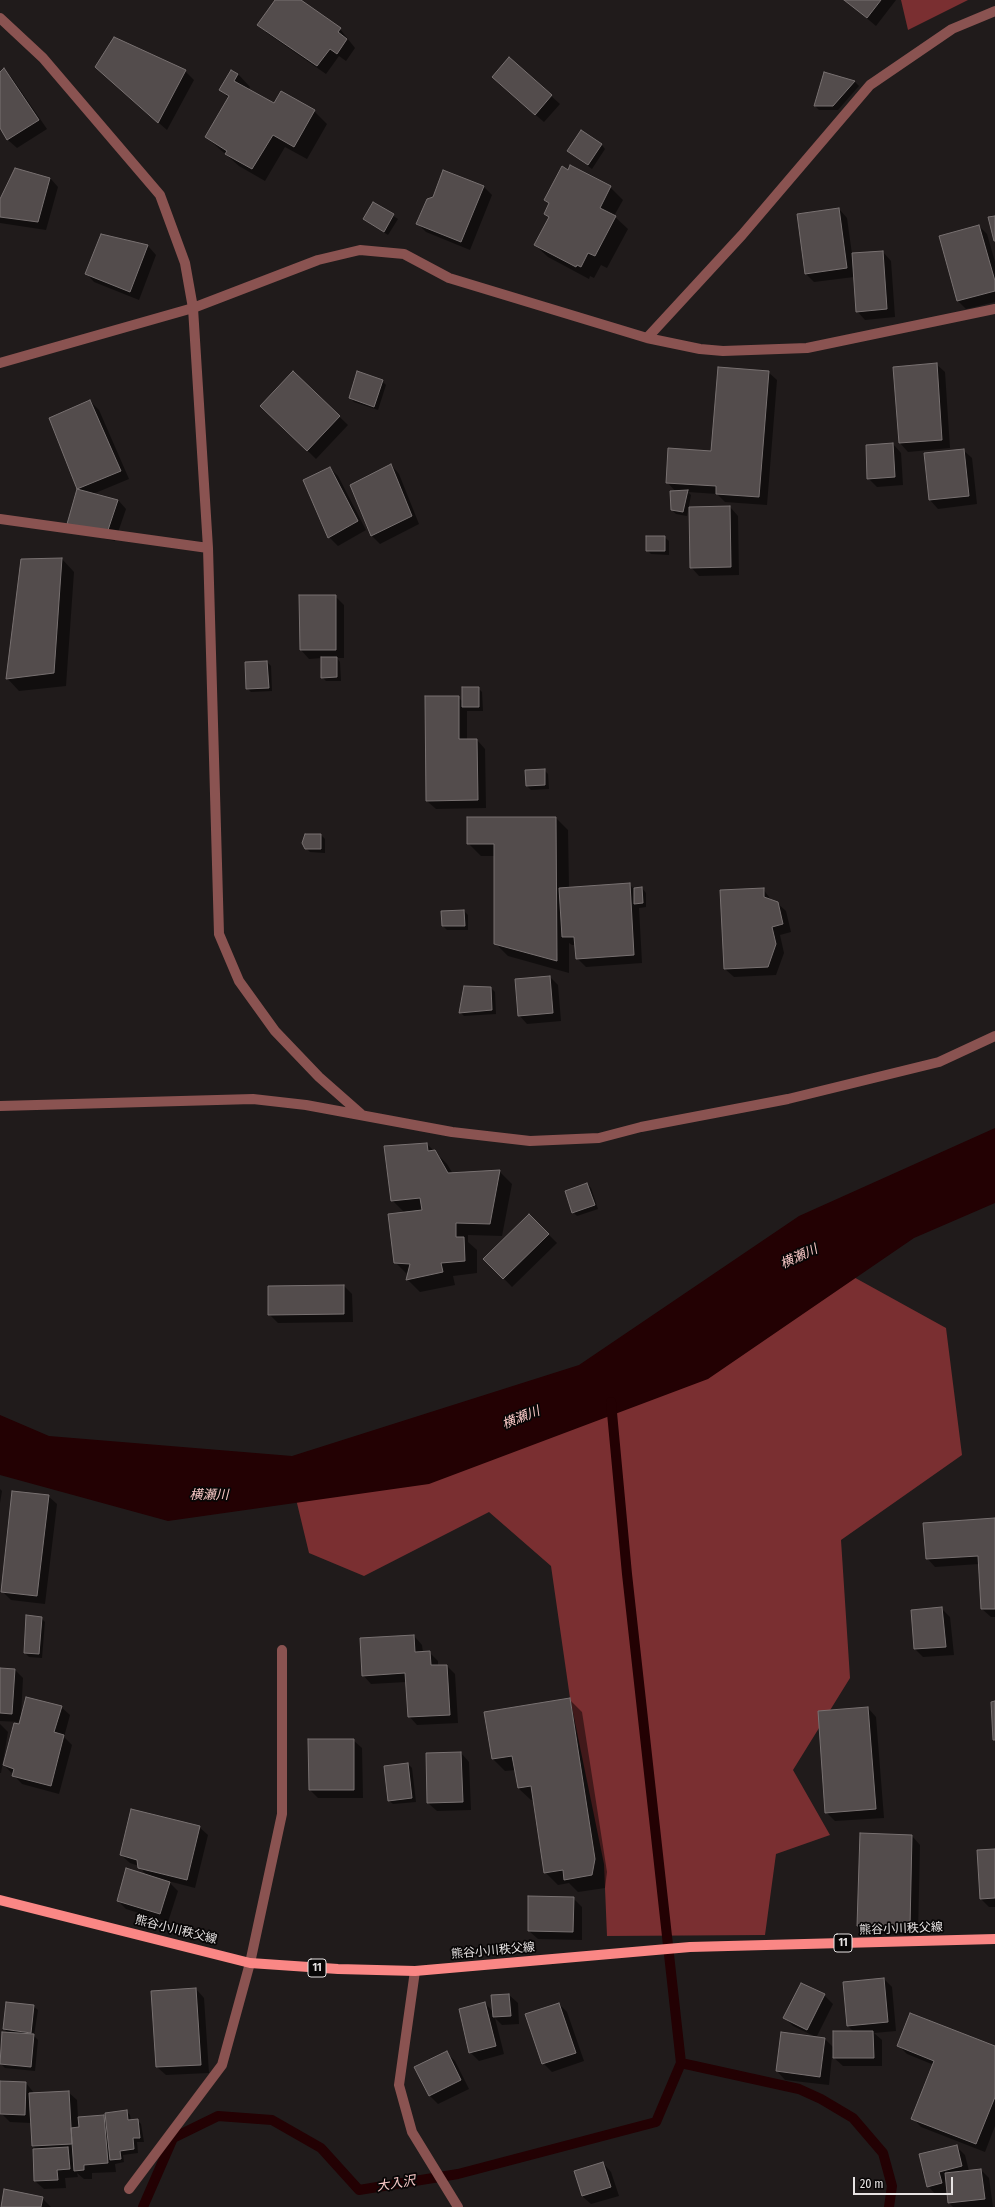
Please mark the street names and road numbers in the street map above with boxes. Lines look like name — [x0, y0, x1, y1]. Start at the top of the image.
street label: 熊谷小川秩父線 — [134, 1913, 218, 1947]
street label: 熊谷小川秩父線 — [859, 1920, 943, 1938]
road number: 11 — [834, 1934, 852, 1952]
street label: 熊谷小川秩父線 — [451, 1940, 535, 1962]
road number: 11 — [308, 1959, 326, 1977]

